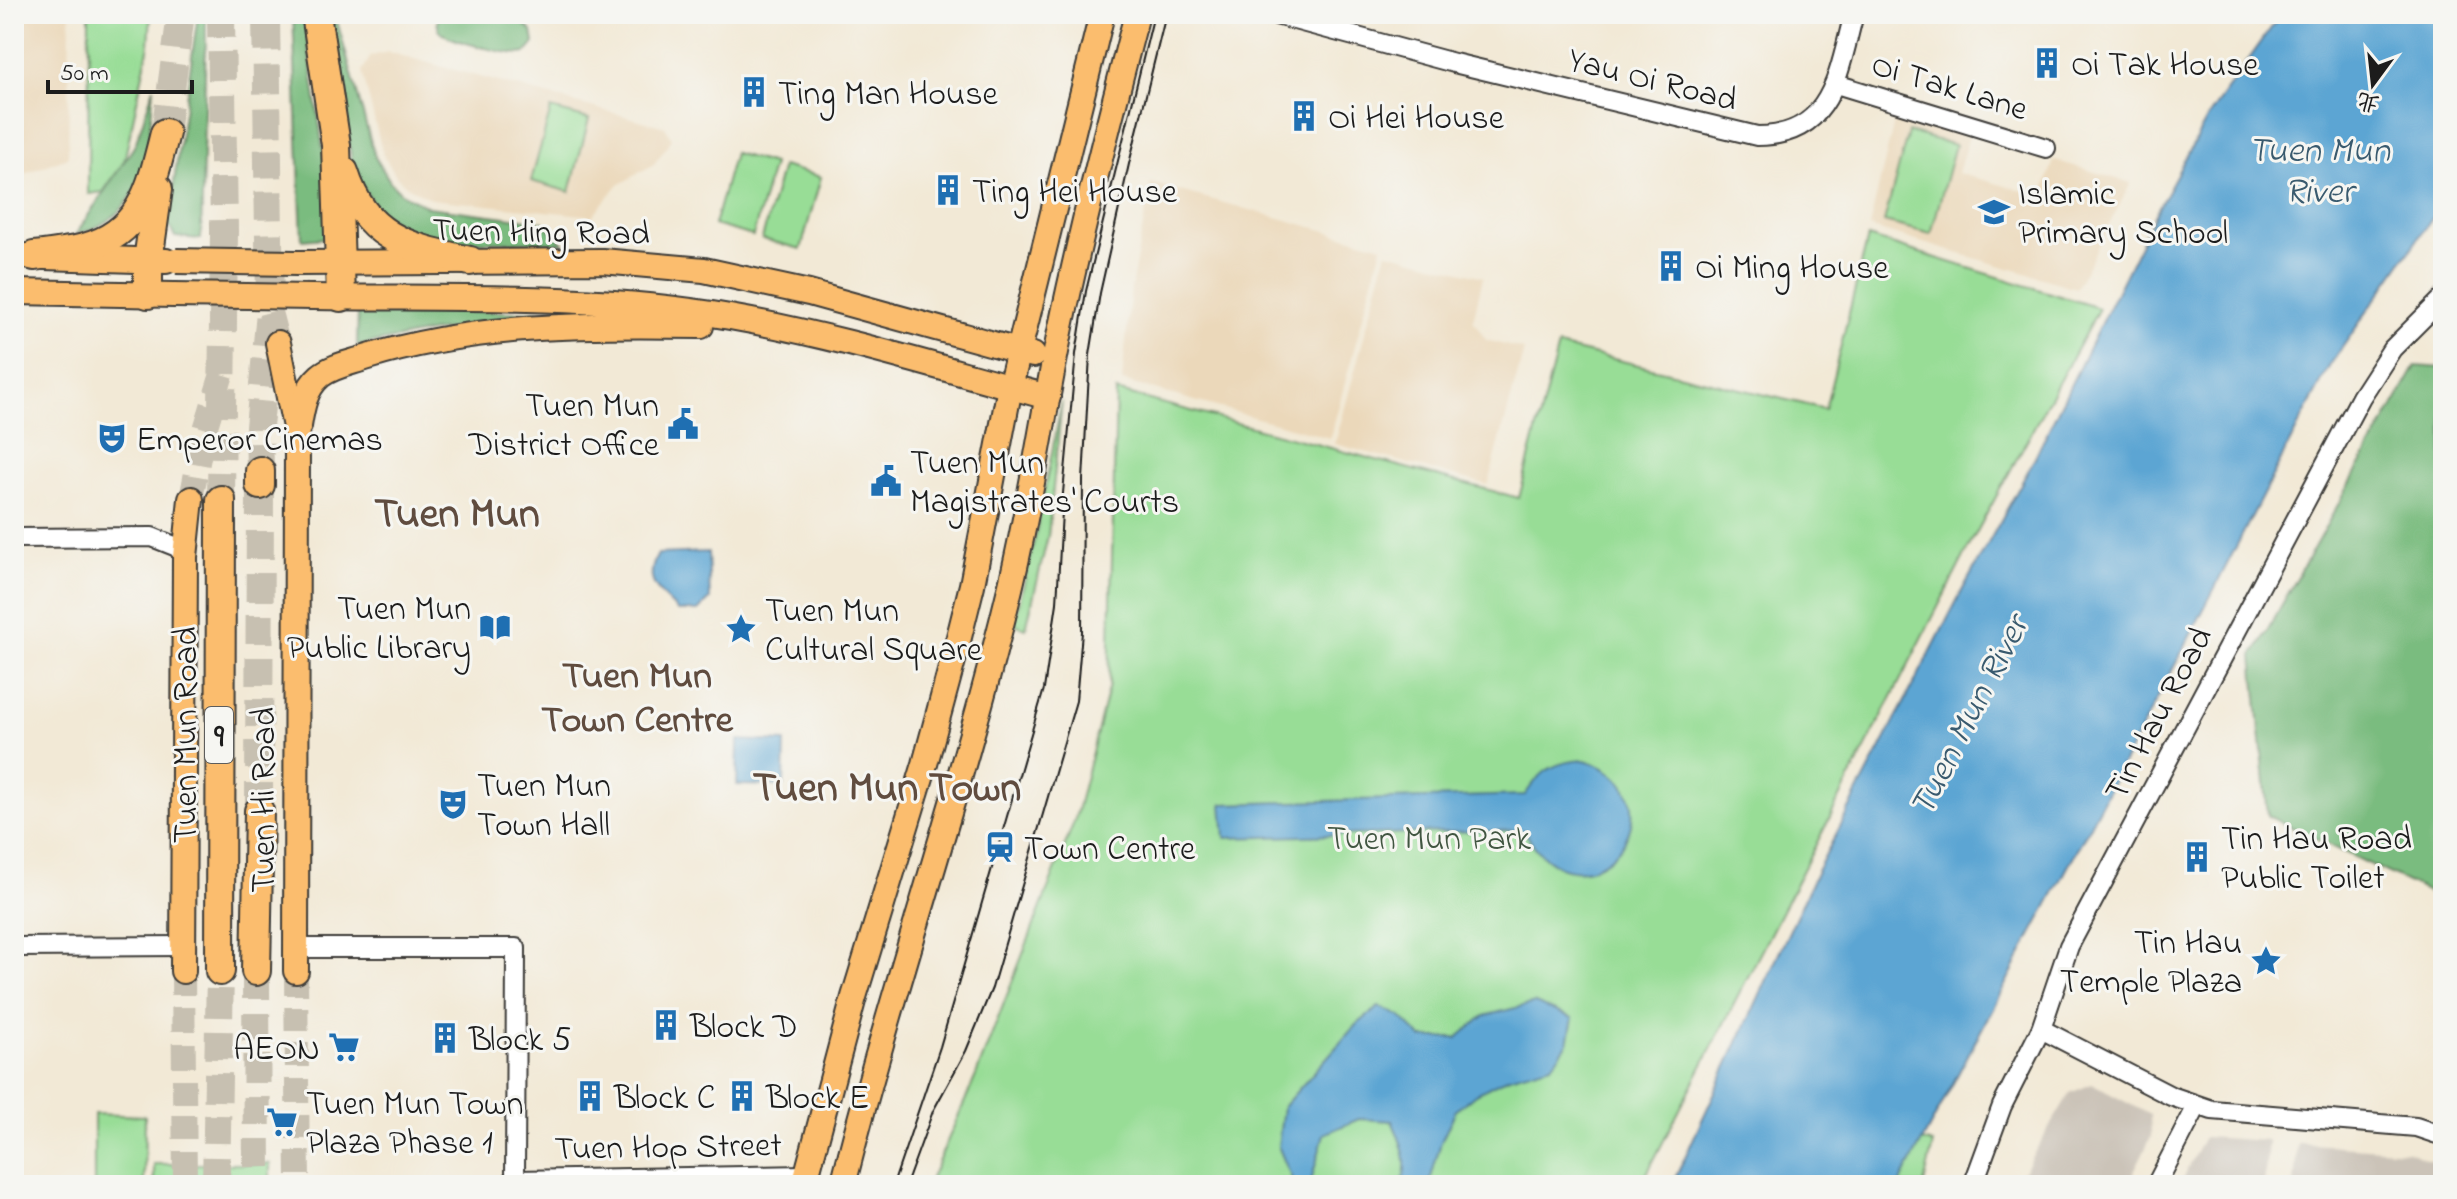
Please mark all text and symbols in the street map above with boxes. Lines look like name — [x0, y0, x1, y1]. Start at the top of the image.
street label: Yau Oi Road — [1562, 37, 1742, 127]
street label: Oi Tak Lane — [1864, 41, 2034, 137]
place label: Oi Tak House — [2071, 42, 2259, 92]
scale bar — [48, 44, 192, 94]
north arrow — [2333, 44, 2413, 124]
building icon: Oi Tak House — [2030, 46, 2064, 80]
text: 50 m — [60, 57, 109, 92]
place label: Ting Man House — [778, 71, 999, 121]
building icon: Ting Man House — [737, 75, 771, 109]
text: 北 — [2354, 82, 2383, 119]
place label: Oi Hei House — [1328, 95, 1505, 145]
building icon: Oi Hei House — [1287, 99, 1321, 133]
water label: Tuen Mun River — [2248, 126, 2391, 220]
place label: Ting Hei House — [972, 169, 1178, 219]
place label: Islamic Primary School — [2018, 171, 2228, 260]
building icon: Ting Hei House — [931, 173, 965, 207]
school or university icon: Islamic Primary School — [1977, 195, 2011, 229]
street label: Tuen Hing Road — [432, 207, 650, 261]
place label: Oi Ming House — [1695, 245, 1889, 295]
building icon: Oi Ming House — [1654, 249, 1688, 283]
place label: Tuen Mun District Office — [468, 383, 660, 472]
public building icon: Tuen Mun District Office — [666, 407, 700, 441]
place label: Emperor Cinemas — [136, 417, 383, 467]
theatre icon: Emperor Cinemas — [95, 421, 129, 455]
place label: Tuen Mun Magistrates' Courts — [910, 440, 1179, 529]
public building icon: Tuen Mun Magistrates' Courts — [869, 464, 903, 498]
district label: Tuen Mun — [374, 485, 540, 546]
place label: Tuen Mun Public Library — [287, 586, 471, 675]
place label: Tuen Mun Cultural Square — [765, 588, 983, 677]
water label: Tuen Mun River — [1898, 604, 2046, 827]
library icon: Tuen Mun Public Library — [478, 610, 512, 644]
place icon: Tuen Mun Cultural Square — [724, 612, 758, 646]
street label: Tin Hau Road — [2094, 619, 2227, 811]
street label: Tuen Mun Road — [163, 627, 213, 843]
district label: Tuen Mun Town Centre — [541, 650, 734, 750]
road number: 9 — [205, 707, 233, 763]
street label: Tuen Hi Road — [241, 707, 291, 893]
district label: Tuen Mun Town — [753, 759, 1021, 820]
place label: Tuen Mun Town Hall — [477, 763, 611, 852]
theatre icon: Tuen Mun Town Hall — [436, 787, 470, 821]
park label: Tuen Mun Park — [1327, 816, 1531, 866]
place label: Tin Hau Road Public Toilet — [2221, 816, 2412, 905]
place label: Town Centre — [1024, 826, 1196, 876]
station icon: Town Centre — [983, 830, 1017, 864]
building icon: Tin Hau Road Public Toilet — [2180, 840, 2214, 874]
place label: Tin Hau Temple Plaza — [2060, 920, 2242, 1009]
place icon: Tin Hau Temple Plaza — [2249, 944, 2283, 978]
place label: Block D — [689, 1004, 798, 1054]
building icon: Block D — [649, 1008, 683, 1042]
place label: Block 5 — [468, 1017, 571, 1067]
building icon: Block 5 — [428, 1021, 462, 1055]
place label: AEON — [233, 1026, 320, 1076]
supermarket icon: AEON — [327, 1030, 361, 1064]
place label: Block C — [613, 1075, 715, 1125]
place label: Block E — [765, 1075, 869, 1125]
building icon: Block C — [573, 1079, 607, 1113]
building icon: Block E — [725, 1079, 759, 1113]
place label: Tuen Mun Town Plaza Phase 1 — [306, 1081, 523, 1170]
supermarket icon: Tuen Mun Town Plaza Phase 1 — [265, 1105, 299, 1139]
street label: Tuen Hop Street — [554, 1122, 782, 1176]

